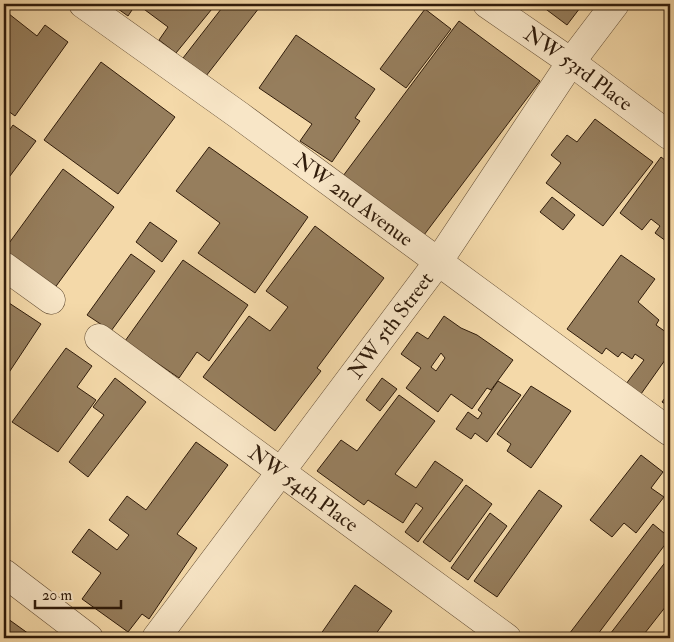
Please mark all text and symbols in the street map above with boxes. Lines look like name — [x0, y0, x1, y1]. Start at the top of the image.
street label: NW 53rd Place — [519, 21, 638, 118]
street label: NW 2nd Avenue — [288, 147, 419, 253]
street label: NW 5th Street — [342, 267, 440, 384]
street label: NW 54th Place — [243, 439, 364, 539]
scale bar — [35, 577, 121, 609]
text: 20 m — [42, 586, 72, 605]

